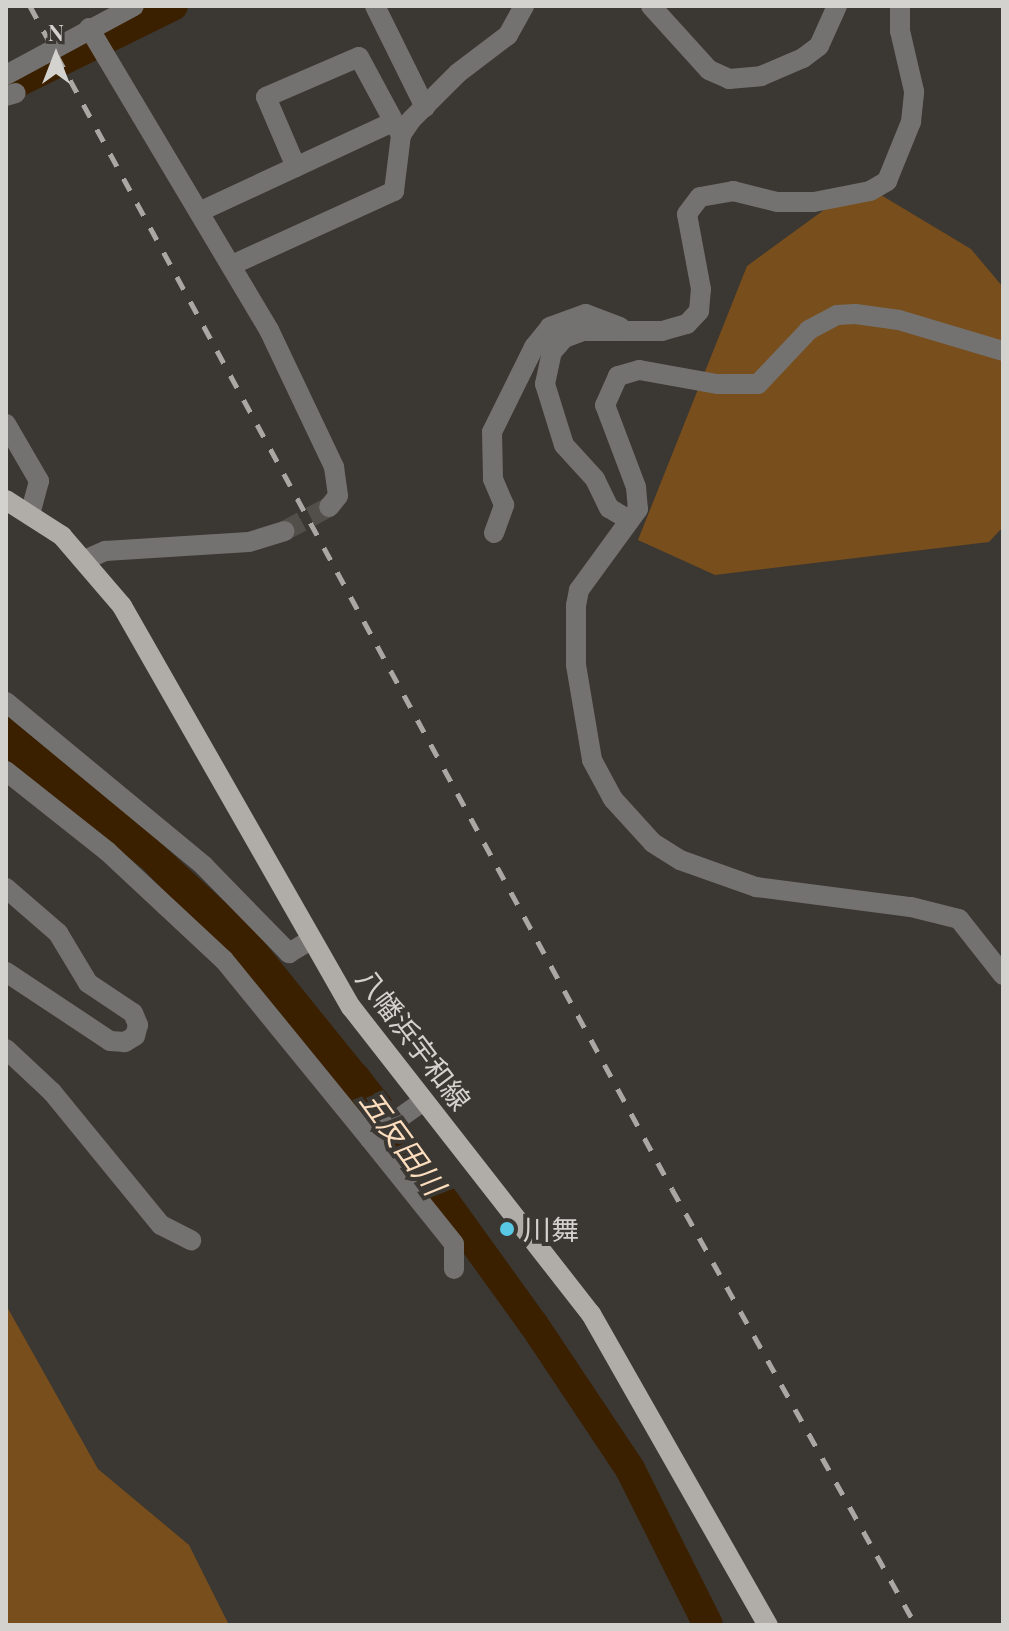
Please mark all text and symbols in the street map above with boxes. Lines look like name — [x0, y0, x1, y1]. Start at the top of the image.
north arrow — [16, 16, 96, 96]
text: N — [48, 17, 64, 47]
street label: 八幡浜宇和線 — [350, 962, 478, 1116]
water label: 五反田川 — [353, 1083, 453, 1201]
place label: 川舞 — [523, 1212, 579, 1246]
marker: 川舞 — [498, 1220, 516, 1238]

